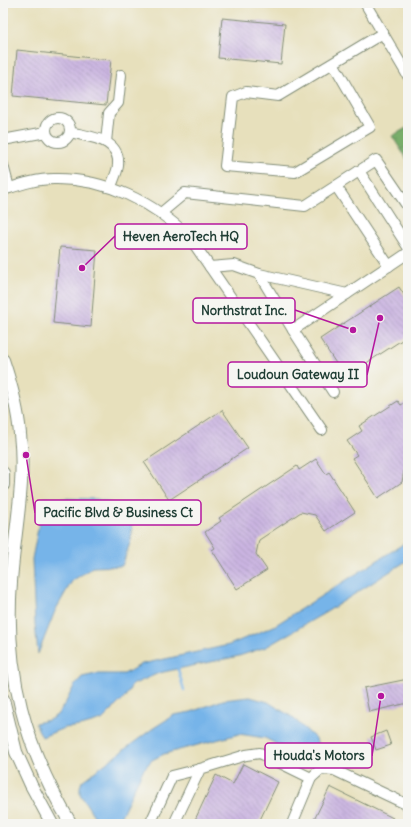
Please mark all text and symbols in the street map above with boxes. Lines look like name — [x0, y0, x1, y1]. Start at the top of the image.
callout: Heven AeroTech HQ — [115, 224, 247, 249]
text: Heven AeroTech HQ — [123, 228, 239, 245]
callout: Northstrat Inc. — [193, 298, 295, 323]
text: Northstrat Inc. — [201, 302, 287, 319]
callout: Loudoun Gateway II — [228, 362, 367, 387]
text: Loudoun Gateway II — [237, 366, 360, 383]
callout: Pacific Blvd & Business Ct — [35, 500, 201, 525]
text: Pacific Blvd & Business Ct — [43, 504, 193, 521]
callout: Houda's Motors — [265, 743, 372, 768]
text: Houda's Motors — [273, 747, 365, 764]

